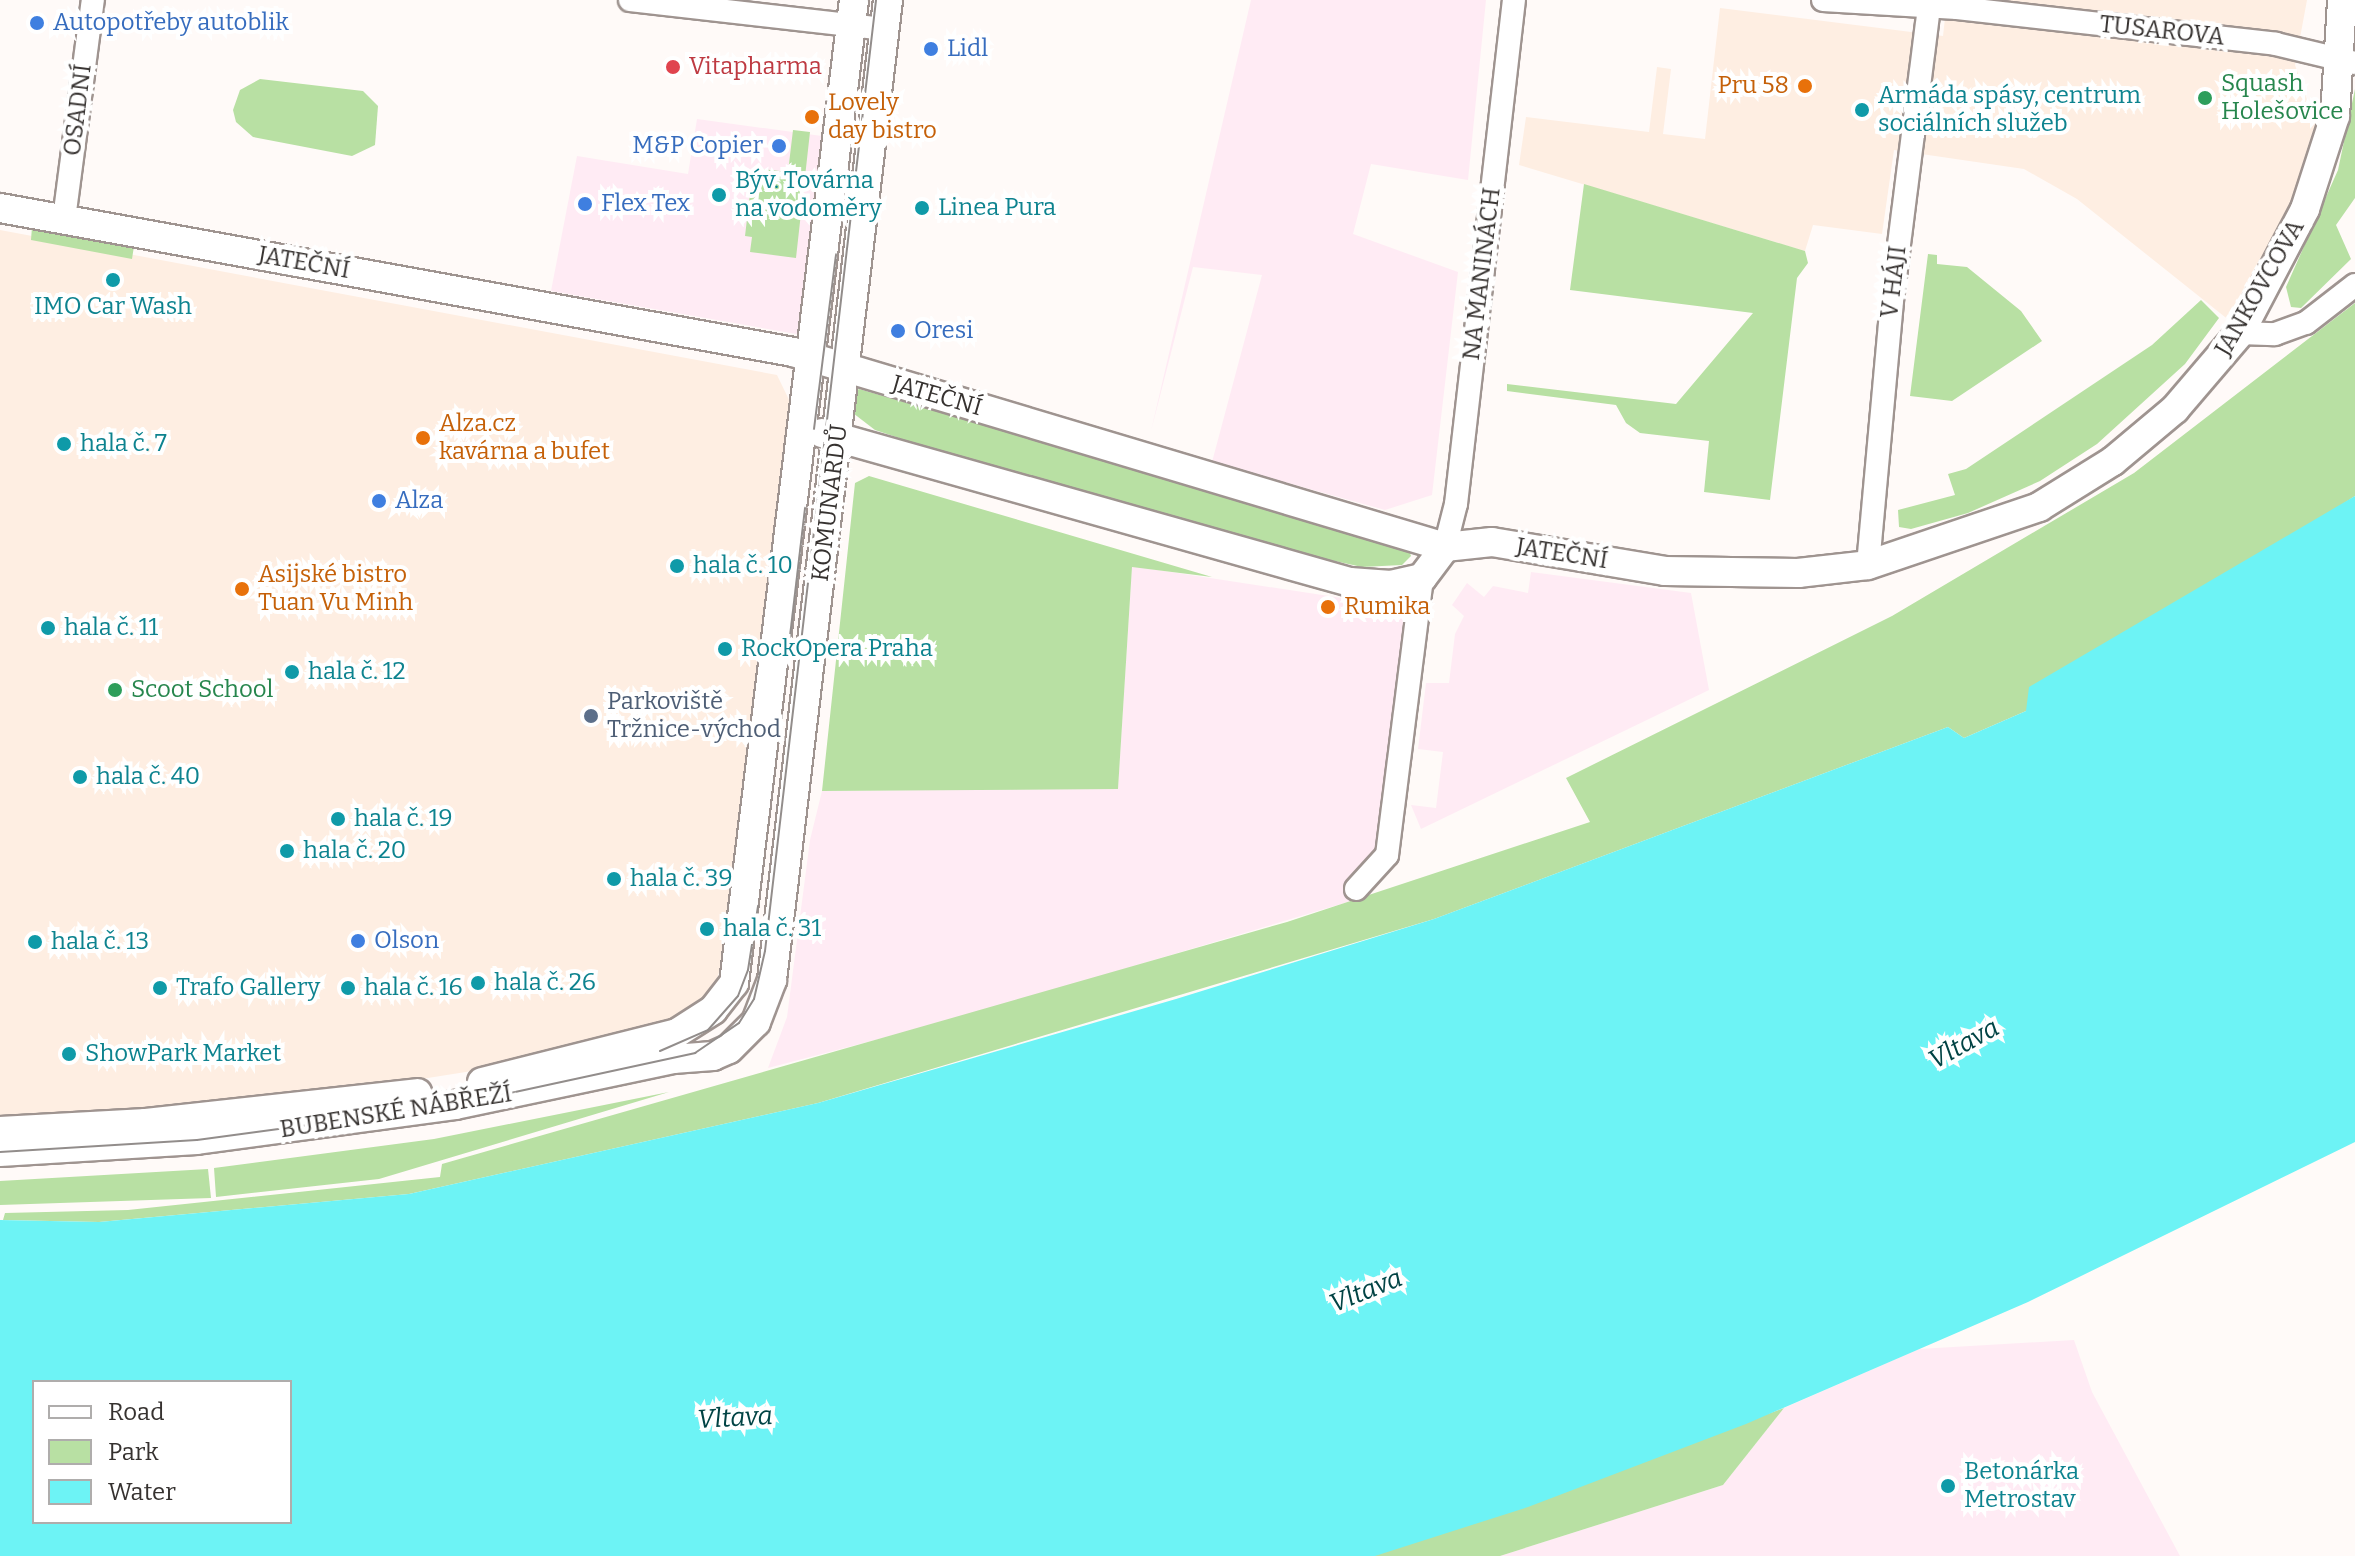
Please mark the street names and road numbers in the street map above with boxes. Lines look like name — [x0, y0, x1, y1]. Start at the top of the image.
street label: TUSAROVA — [2098, 10, 2226, 52]
street label: OSADNÍ — [58, 63, 98, 157]
street label: NA MANINÁCH — [1457, 186, 1507, 362]
street label: JANKOVCOVA — [2209, 215, 2311, 361]
street label: JATEČNÍ — [256, 241, 352, 285]
street label: V HÁJI — [1875, 244, 1913, 320]
street label: JATEČNÍ — [889, 369, 985, 423]
street label: KOMUNARDŮ — [806, 423, 854, 583]
street label: JATEČNÍ — [1514, 533, 1610, 575]
street label: BUBENSKÉ NÁBŘEŽÍ — [278, 1079, 514, 1145]

